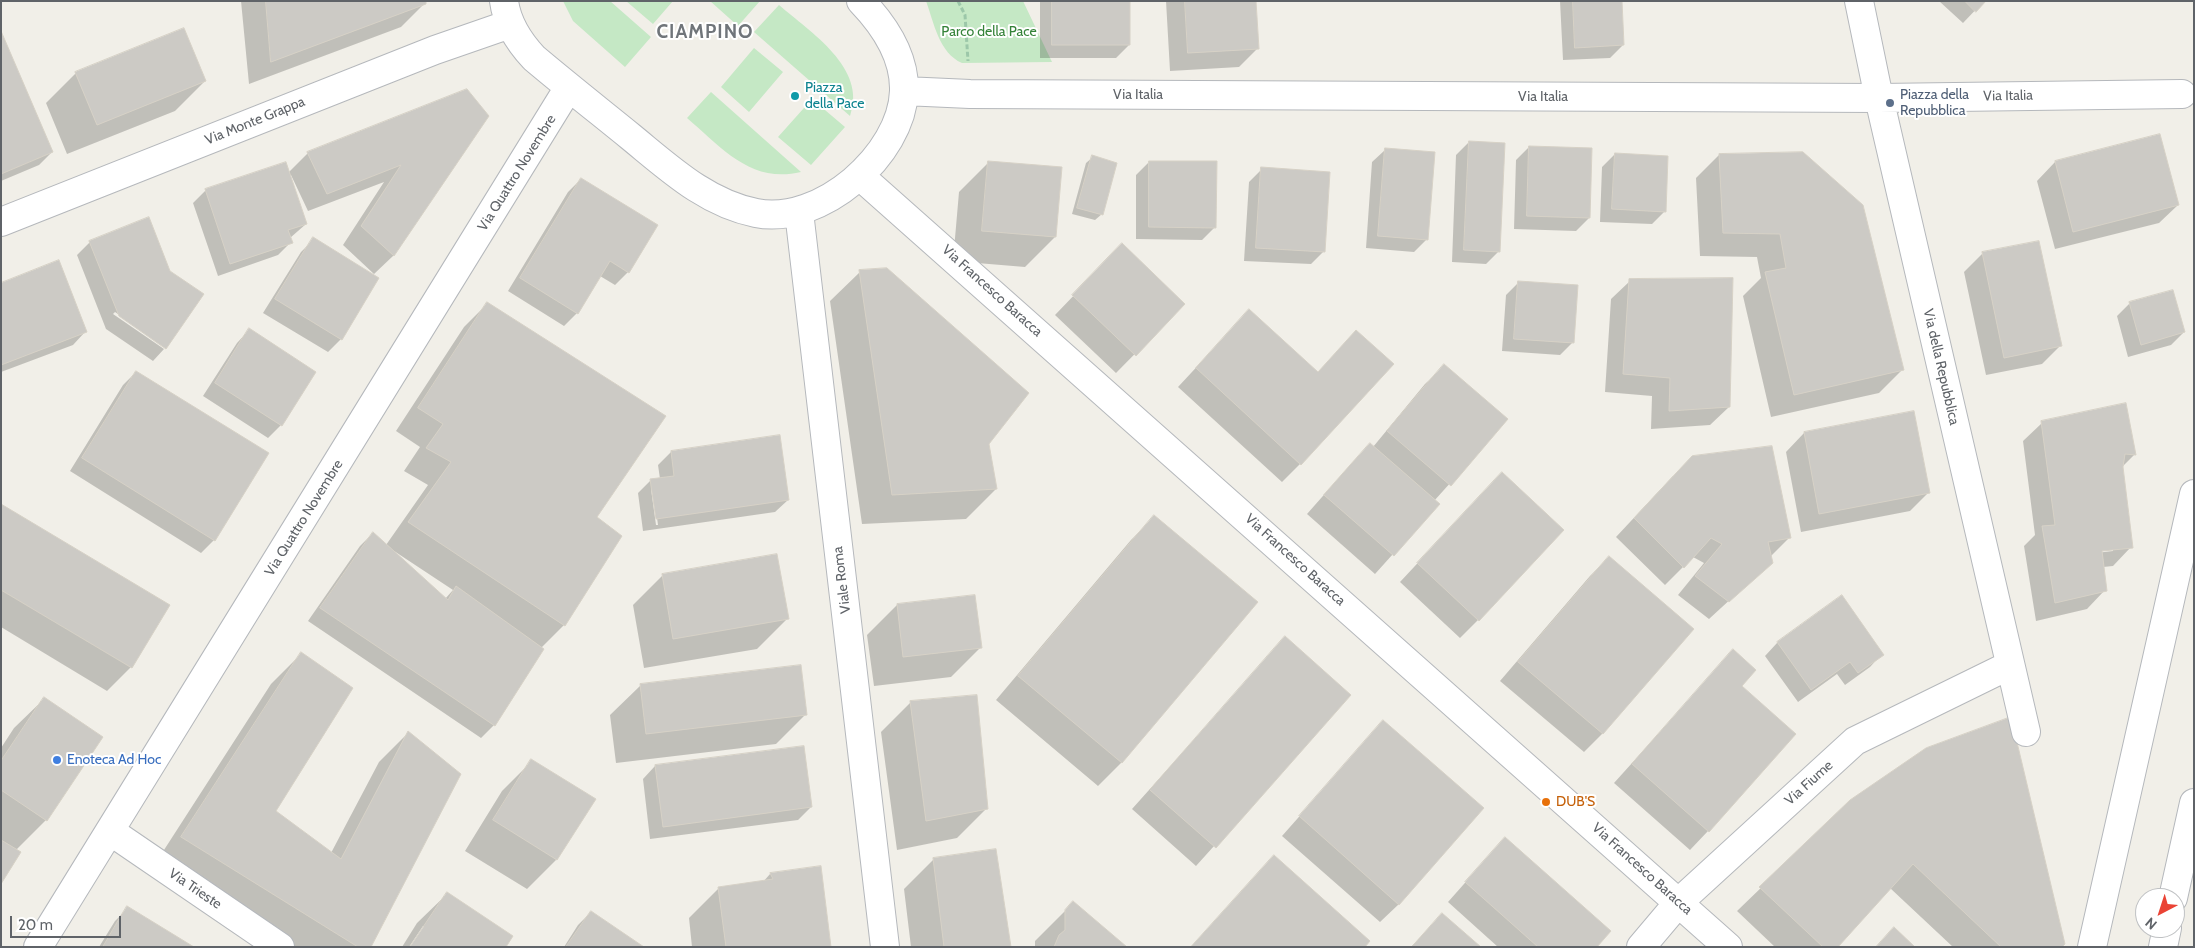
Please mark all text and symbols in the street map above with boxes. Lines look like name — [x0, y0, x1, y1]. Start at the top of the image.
district label: CIAMPINO — [655, 21, 755, 43]
park label: Parco della Pace — [941, 24, 1037, 40]
place label: Piazza della Pace — [805, 80, 864, 112]
street label: Via Italia — [1113, 87, 1163, 103]
place label: Piazza della Repubblica — [1900, 87, 1969, 120]
street label: Via Italia — [1983, 87, 2033, 105]
street label: Via Italia — [1518, 89, 1568, 105]
marker: Piazza della Pace — [789, 90, 801, 102]
street label: Via Monte Grappa — [203, 93, 307, 149]
marker: Piazza della Repubblica — [1884, 97, 1896, 109]
street label: Via Quattro Novembre — [474, 112, 560, 234]
street label: Via Francesco Baracca — [938, 241, 1046, 341]
street label: Via della Repubblica — [1919, 307, 1963, 427]
street label: Via Quattro Novembre — [261, 457, 347, 579]
street label: Via Francesco Baracca — [1241, 510, 1349, 610]
street label: Viale Roma — [830, 546, 854, 614]
place label: Enoteca Ad Hoc — [67, 752, 161, 768]
marker: Enoteca Ad Hoc — [51, 754, 63, 766]
street label: Via Fiume — [1781, 757, 1837, 809]
place label: DUB'S — [1556, 794, 1595, 810]
marker: DUB'S — [1540, 796, 1552, 808]
street label: Via Francesco Baracca — [1588, 819, 1696, 919]
street label: Via Trieste — [165, 865, 225, 913]
north arrow — [2135, 888, 2185, 938]
scale bar — [12, 906, 124, 938]
text: N — [2141, 914, 2161, 934]
text: 20 m — [18, 916, 53, 934]

